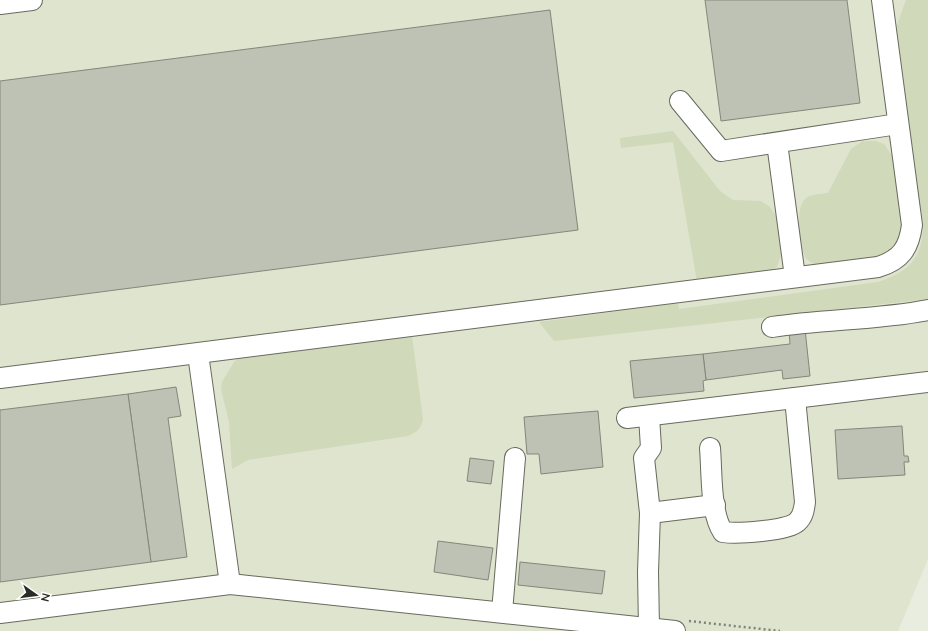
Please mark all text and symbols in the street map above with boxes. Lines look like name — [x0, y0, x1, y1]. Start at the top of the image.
north arrow — [16, 575, 56, 615]
text: N — [37, 591, 53, 603]

